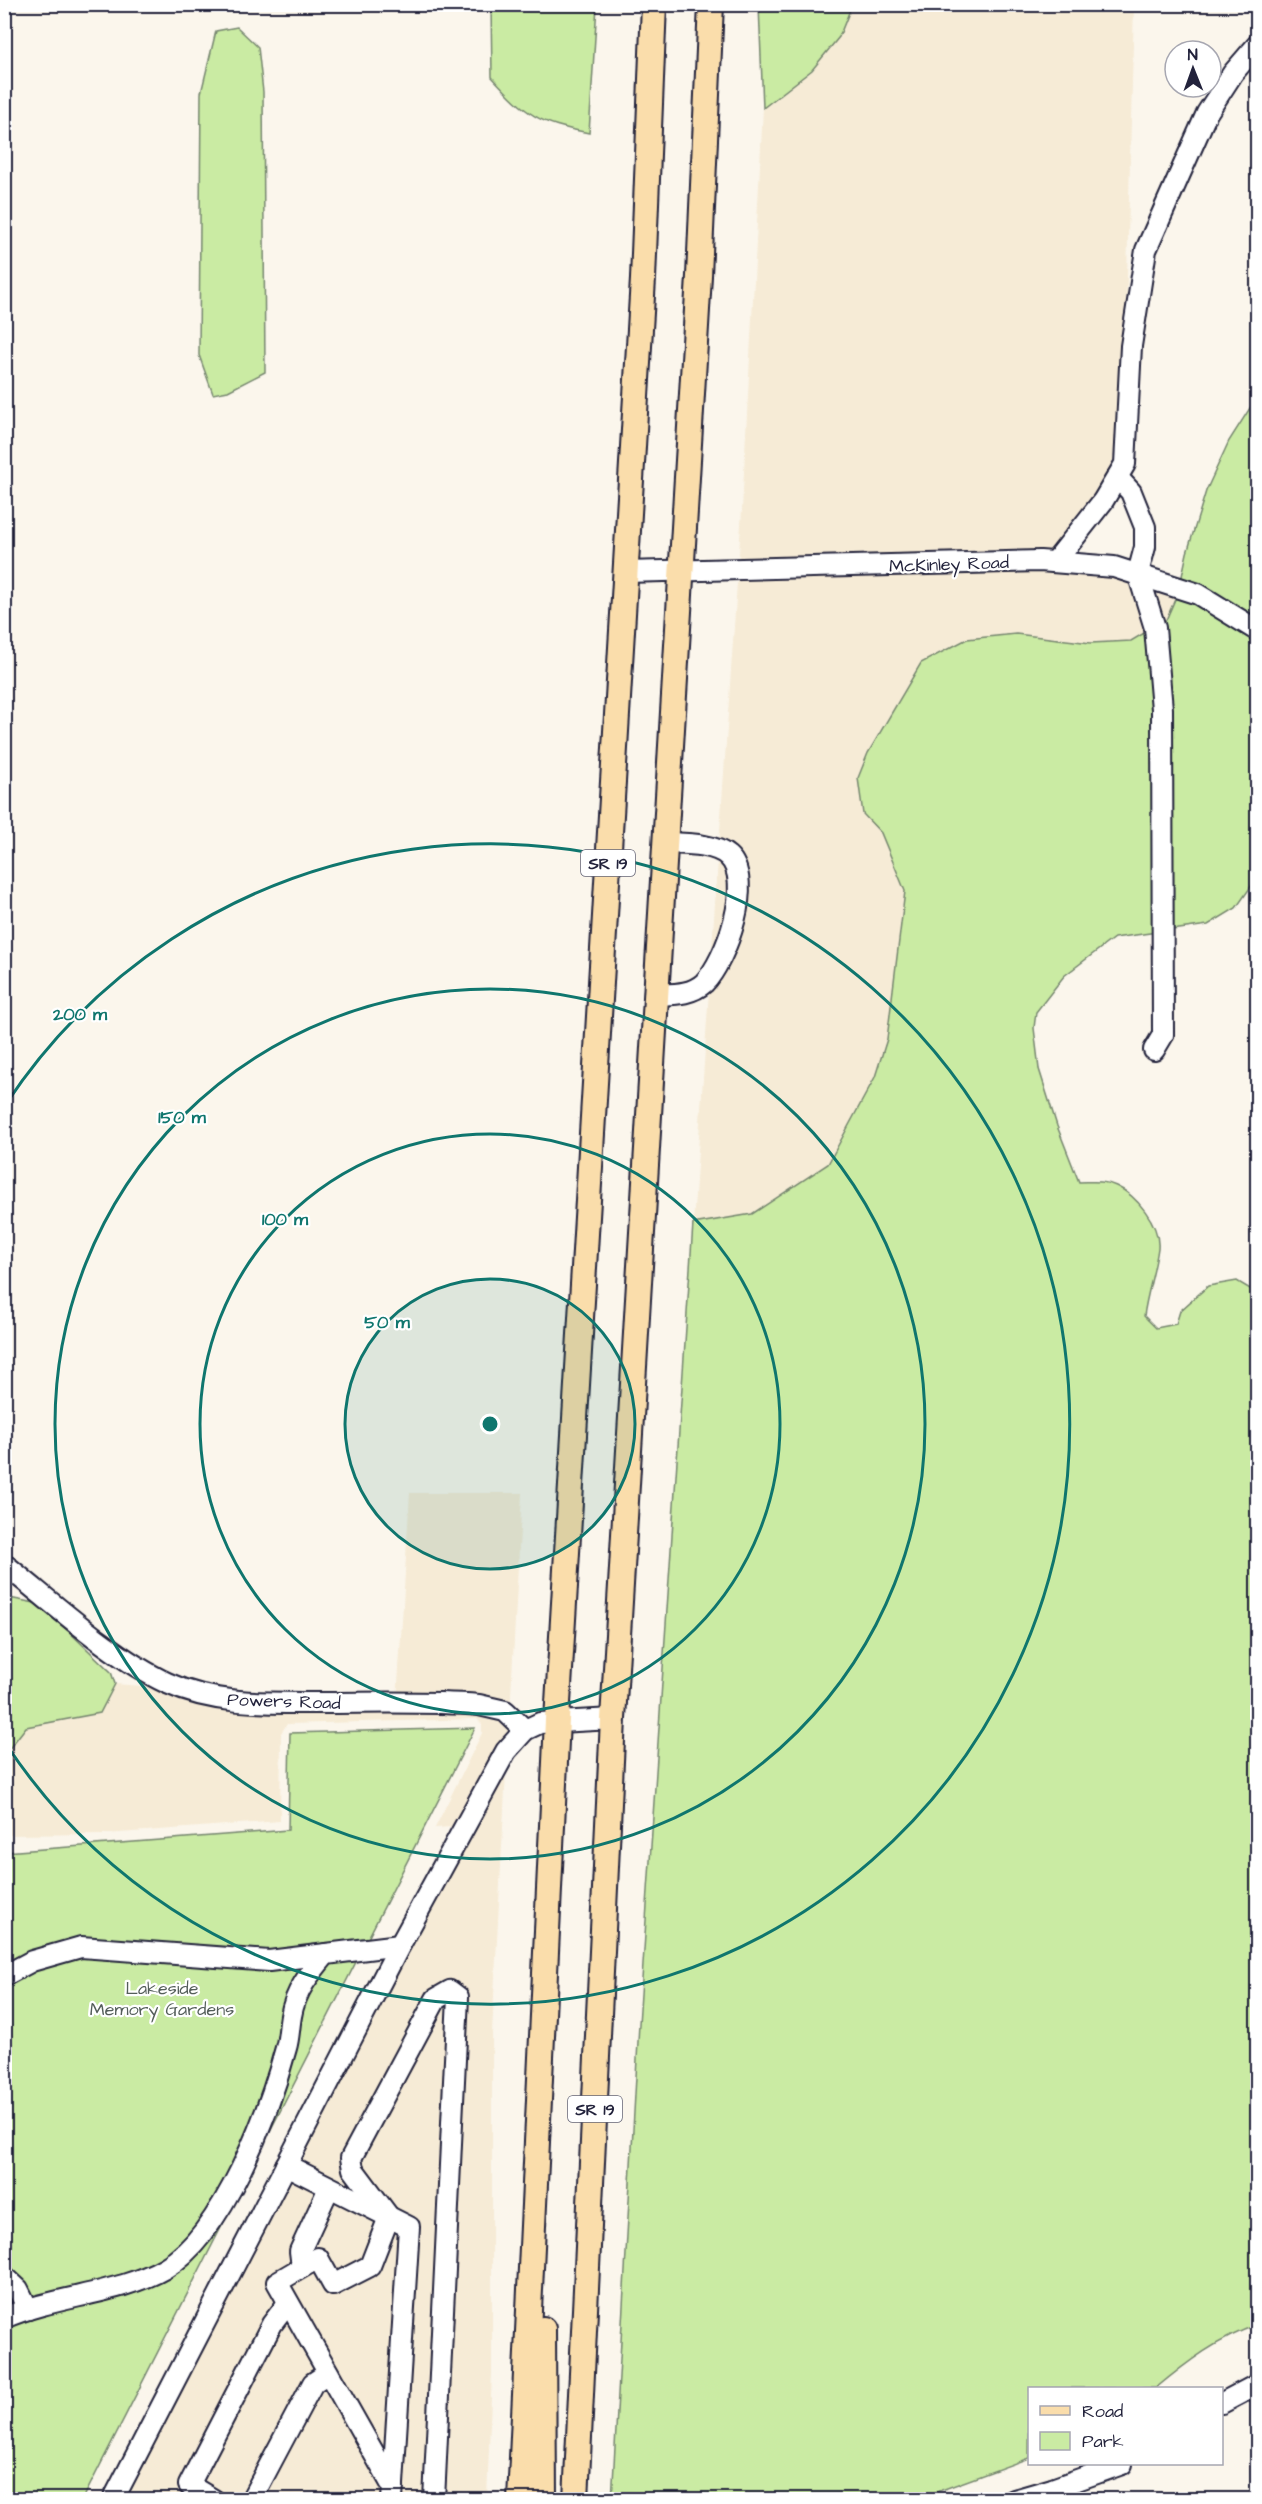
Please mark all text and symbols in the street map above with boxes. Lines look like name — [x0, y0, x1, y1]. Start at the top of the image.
north arrow — [1163, 39, 1223, 99]
text: N — [1188, 44, 1198, 66]
street label: McKinley Road — [889, 550, 1009, 580]
road number: SR 19 — [581, 850, 635, 876]
text: 200 m — [52, 1002, 108, 1027]
text: 150 m — [158, 1105, 207, 1130]
text: 100 m — [262, 1207, 309, 1232]
text: 50 m — [364, 1310, 411, 1335]
centre of rings — [480, 1414, 500, 1434]
street label: Powers Road — [227, 1687, 341, 1716]
park label: Lakeside Memory Gardens — [90, 1976, 234, 2023]
road number: SR 19 — [568, 2096, 622, 2122]
legend — [1028, 2387, 1223, 2465]
text: Road — [1082, 2399, 1123, 2424]
text: Park — [1082, 2429, 1124, 2454]

